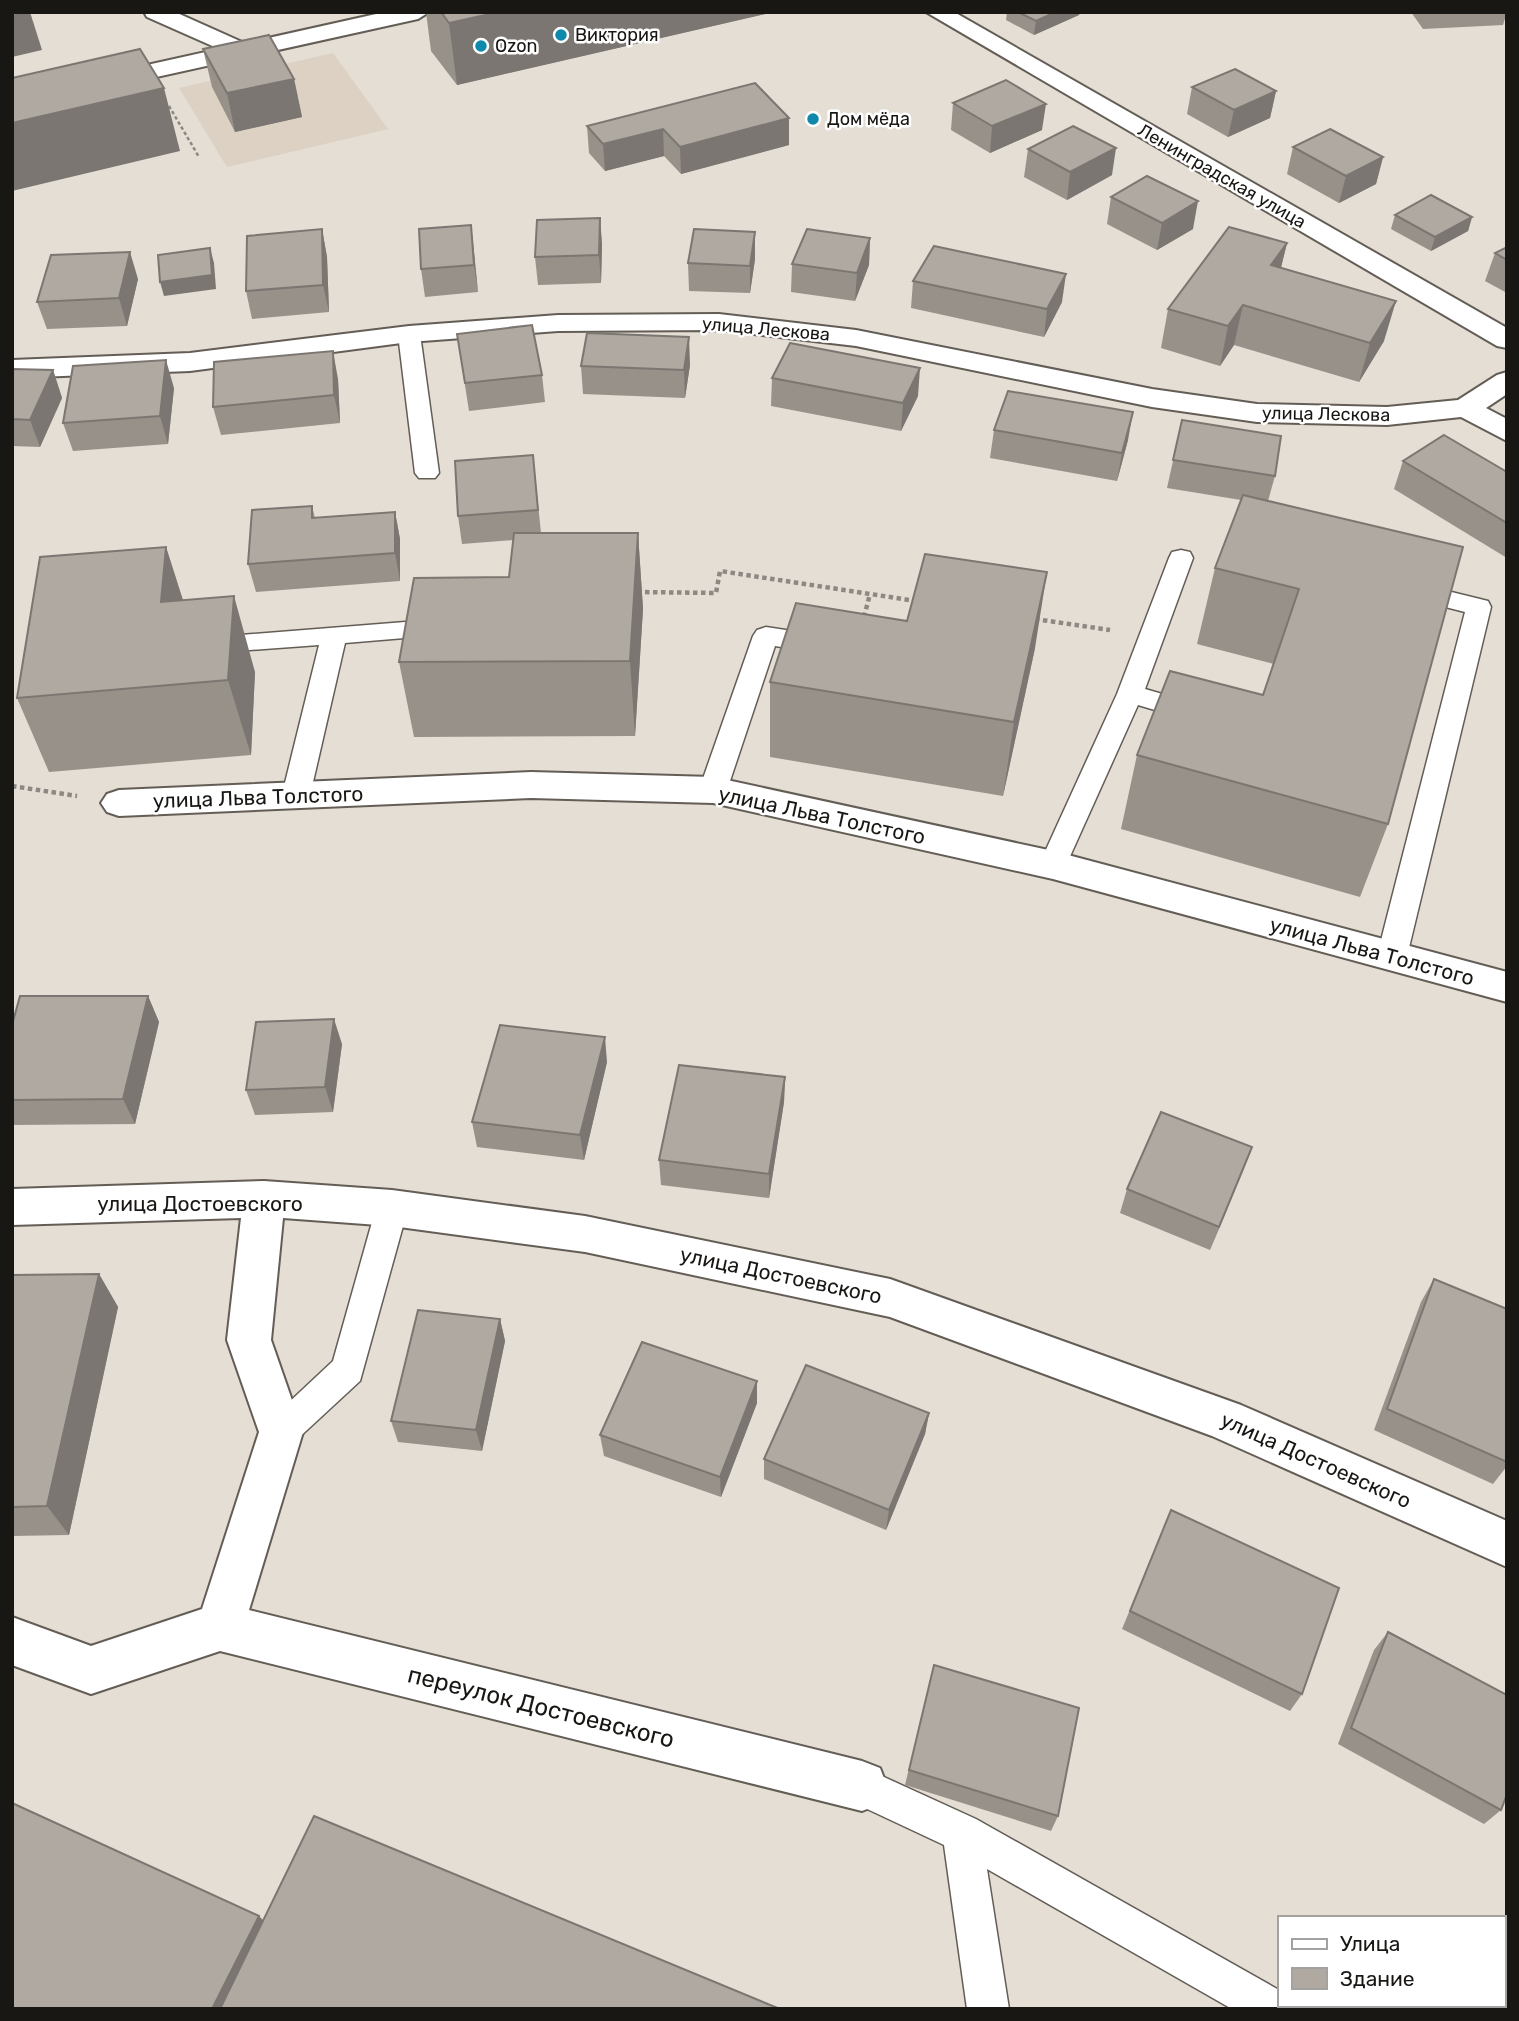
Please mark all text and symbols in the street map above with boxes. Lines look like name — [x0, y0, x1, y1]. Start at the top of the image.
place label: Виктория — [575, 24, 659, 46]
marker: Виктория — [553, 27, 569, 43]
place label: Ozon — [495, 35, 537, 57]
marker: Ozon — [473, 38, 489, 54]
place label: Дом мёда — [827, 108, 910, 130]
marker: Дом мёда — [805, 111, 821, 127]
street label: Ленинградская улица — [1134, 119, 1310, 233]
street label: улица Лескова — [701, 312, 831, 346]
street label: улица Лескова — [1262, 402, 1390, 426]
street label: улица Льва Толстого — [152, 781, 364, 813]
street label: улица Льва Толстого — [716, 781, 928, 849]
street label: улица Льва Толстого — [1267, 912, 1477, 990]
street label: улица Достоевского — [97, 1191, 303, 1216]
street label: улица Достоевского — [678, 1241, 884, 1309]
street label: улица Достоевского — [1217, 1407, 1415, 1513]
street label: переулок Достоевского — [405, 1660, 677, 1754]
legend — [1278, 1916, 1505, 2007]
text: Улица — [1340, 1931, 1400, 1956]
text: Здание — [1340, 1966, 1415, 1991]

